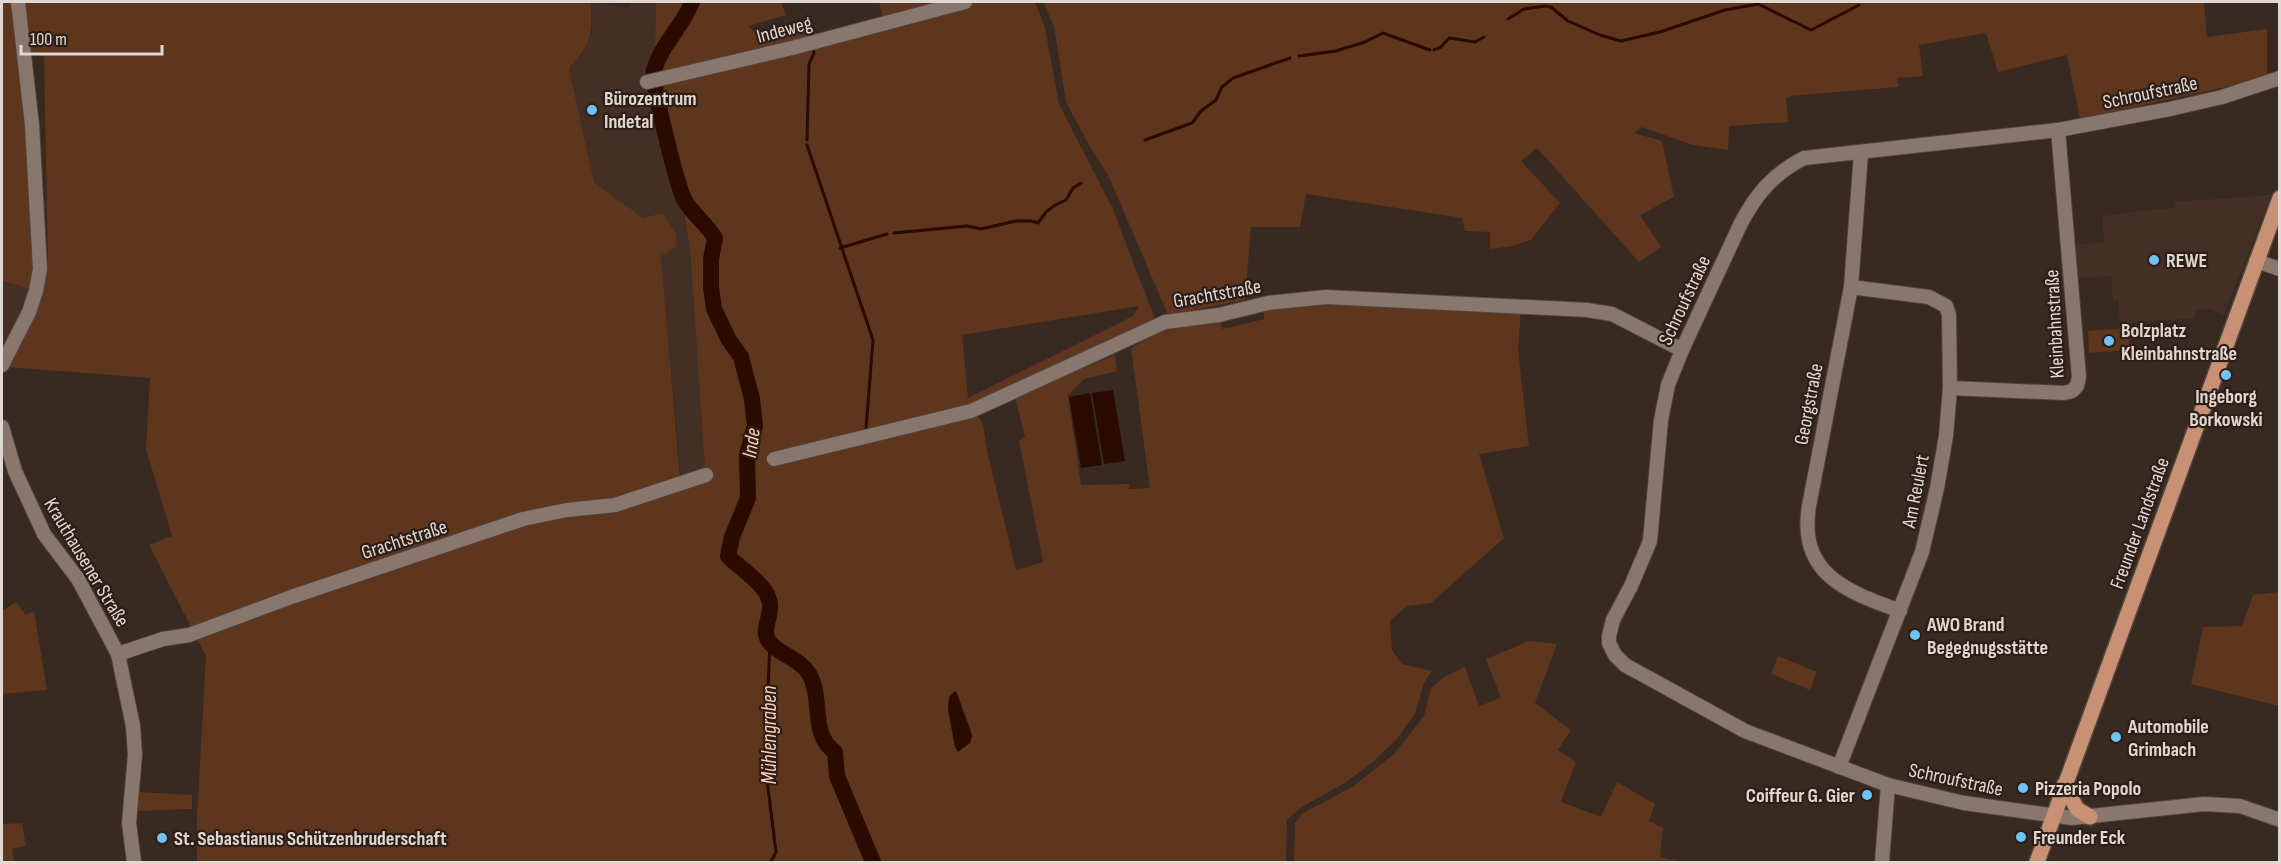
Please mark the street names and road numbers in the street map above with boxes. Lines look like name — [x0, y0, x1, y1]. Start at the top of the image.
street label: Indeweg — [754, 11, 814, 49]
street label: Schroufstraße — [2101, 71, 2200, 115]
street label: Schroufstraße — [1654, 252, 1716, 349]
street label: Kleinbahnstraße — [2040, 269, 2070, 379]
street label: Grachtstraße — [1171, 274, 1263, 313]
street label: Georgstraße — [1789, 361, 1829, 447]
street label: Am Reulert — [1897, 452, 1935, 531]
street label: Freunder Landstraße — [2105, 454, 2175, 592]
street label: Krauthausener Straße — [38, 494, 134, 631]
street label: Grachtstraße — [358, 515, 450, 565]
street label: Schroufstraße — [1906, 758, 2005, 802]

